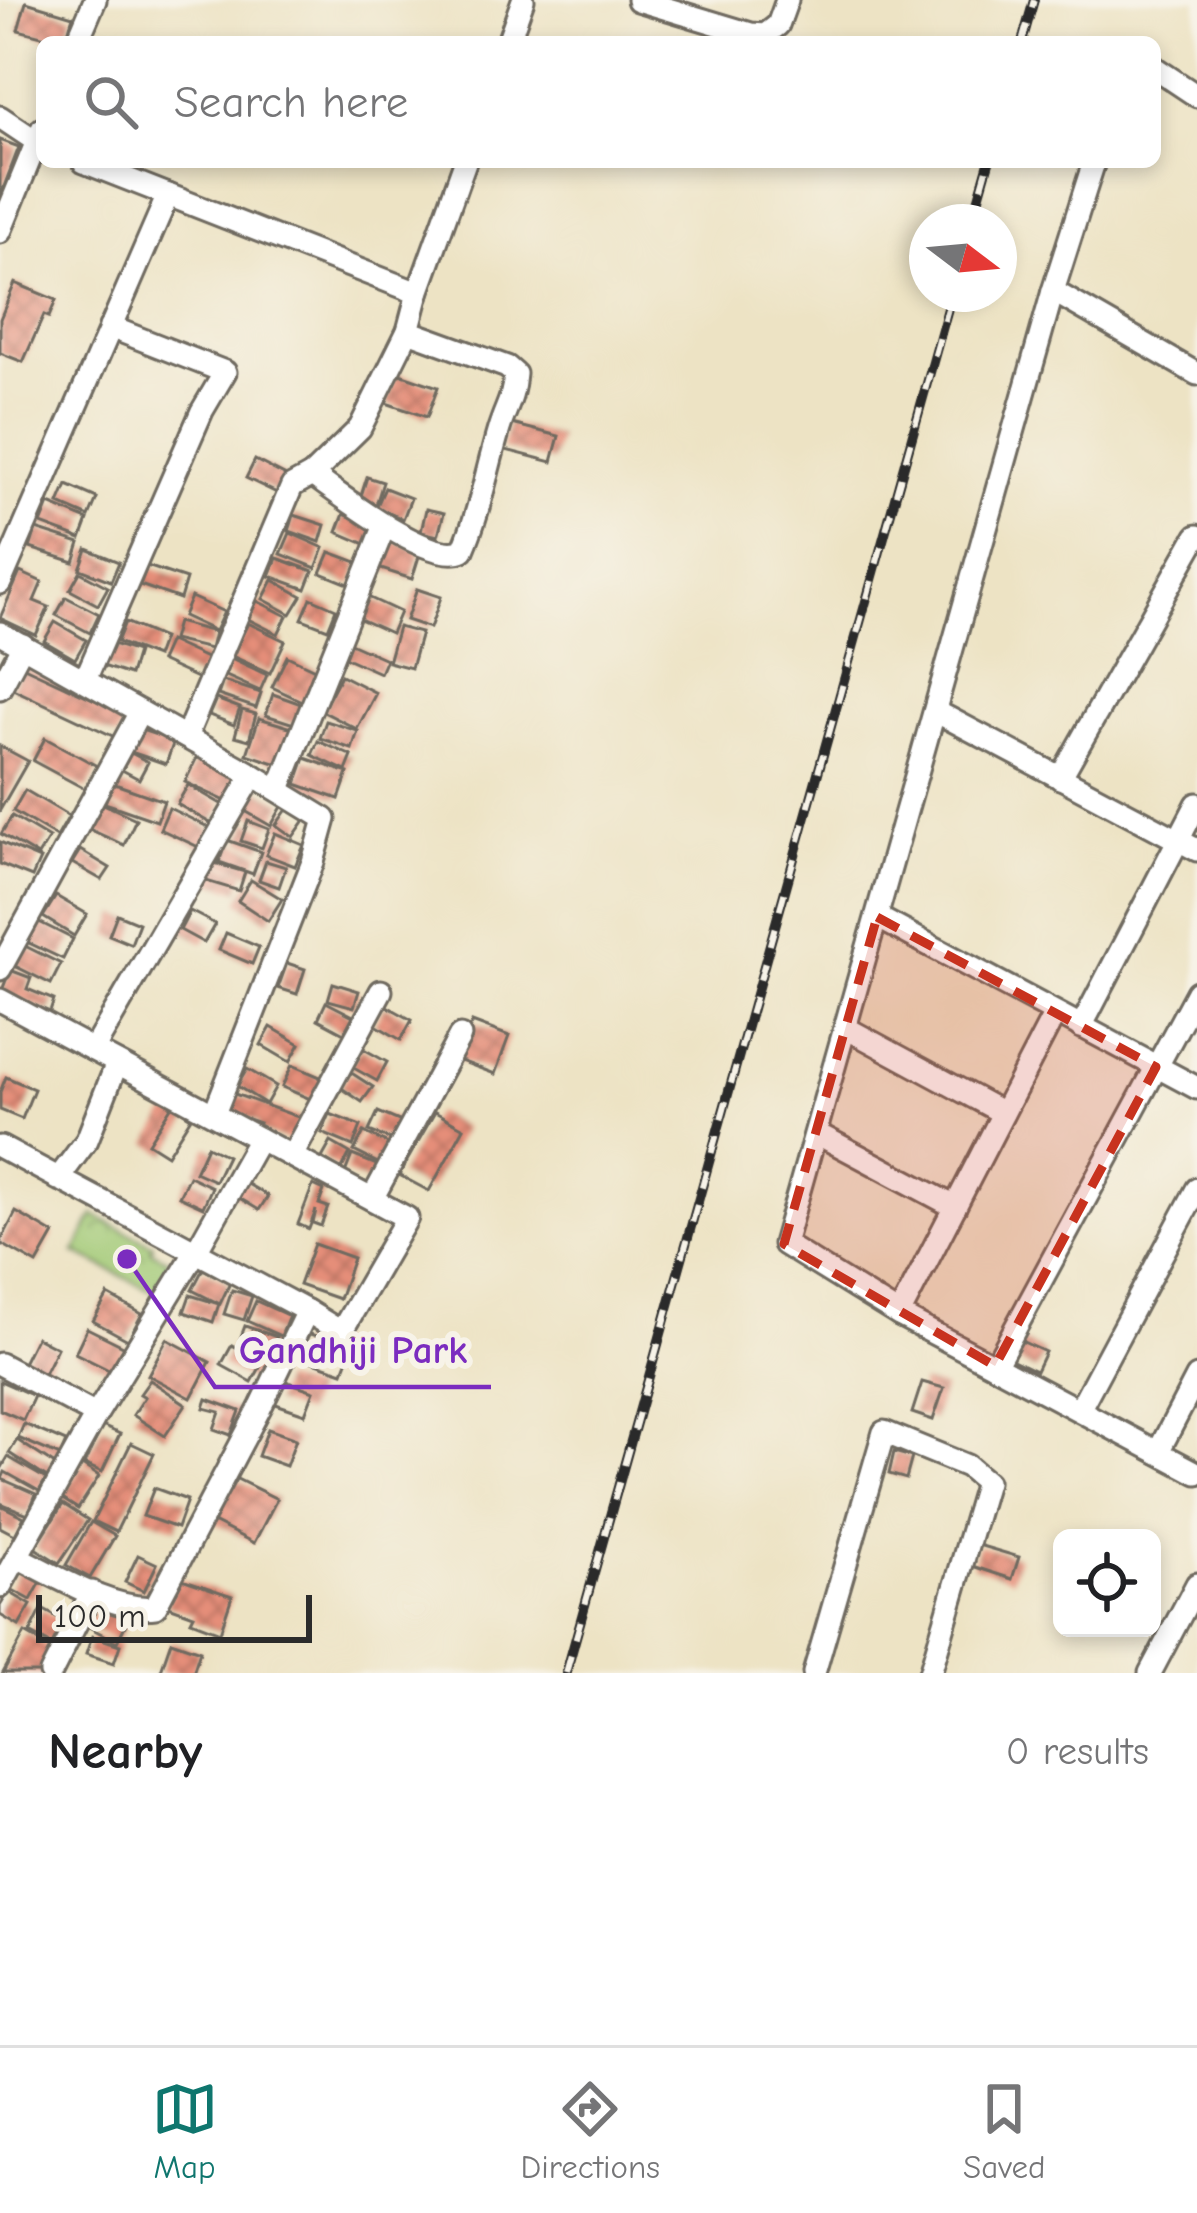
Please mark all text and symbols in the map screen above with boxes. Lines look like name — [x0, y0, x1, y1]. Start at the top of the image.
search box — [36, 36, 1161, 168]
icon: search — [78, 69, 144, 135]
text: Search here — [174, 76, 408, 128]
north arrow — [909, 204, 1017, 312]
callout: Gandhiji Park — [215, 1312, 491, 1387]
text: Gandhiji Park — [239, 1328, 467, 1373]
map controls — [1053, 1529, 1161, 1637]
button: locate — [1053, 1529, 1161, 1637]
scale bar — [36, 1589, 312, 1642]
text: 100 m — [54, 1597, 146, 1635]
text: Nearby — [48, 1722, 202, 1781]
text: 0 results — [1006, 1729, 1149, 1774]
tab: Map — [152, 2076, 218, 2186]
tab: Directions — [521, 2076, 660, 2186]
tab: Saved — [963, 2076, 1045, 2186]

